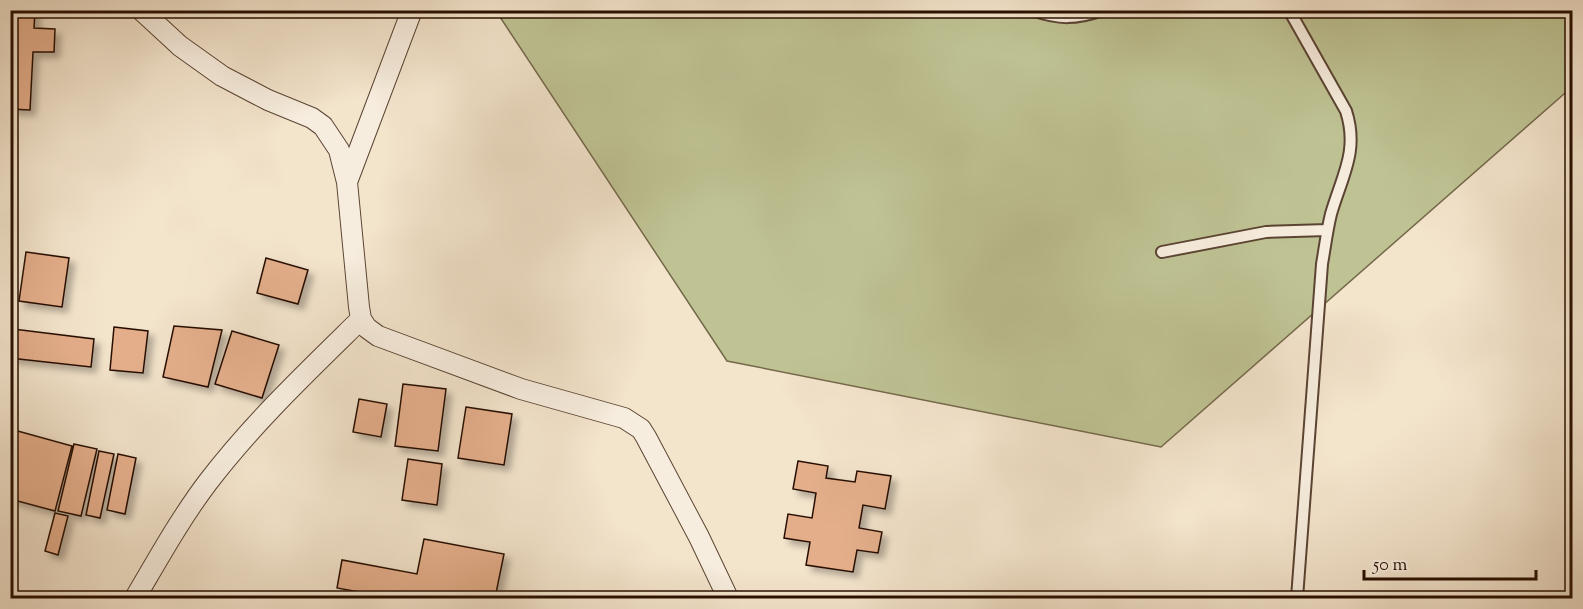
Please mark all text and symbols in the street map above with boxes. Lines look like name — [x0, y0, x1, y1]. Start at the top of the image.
scale bar — [1364, 543, 1536, 581]
text: 50 m — [1372, 553, 1408, 579]

